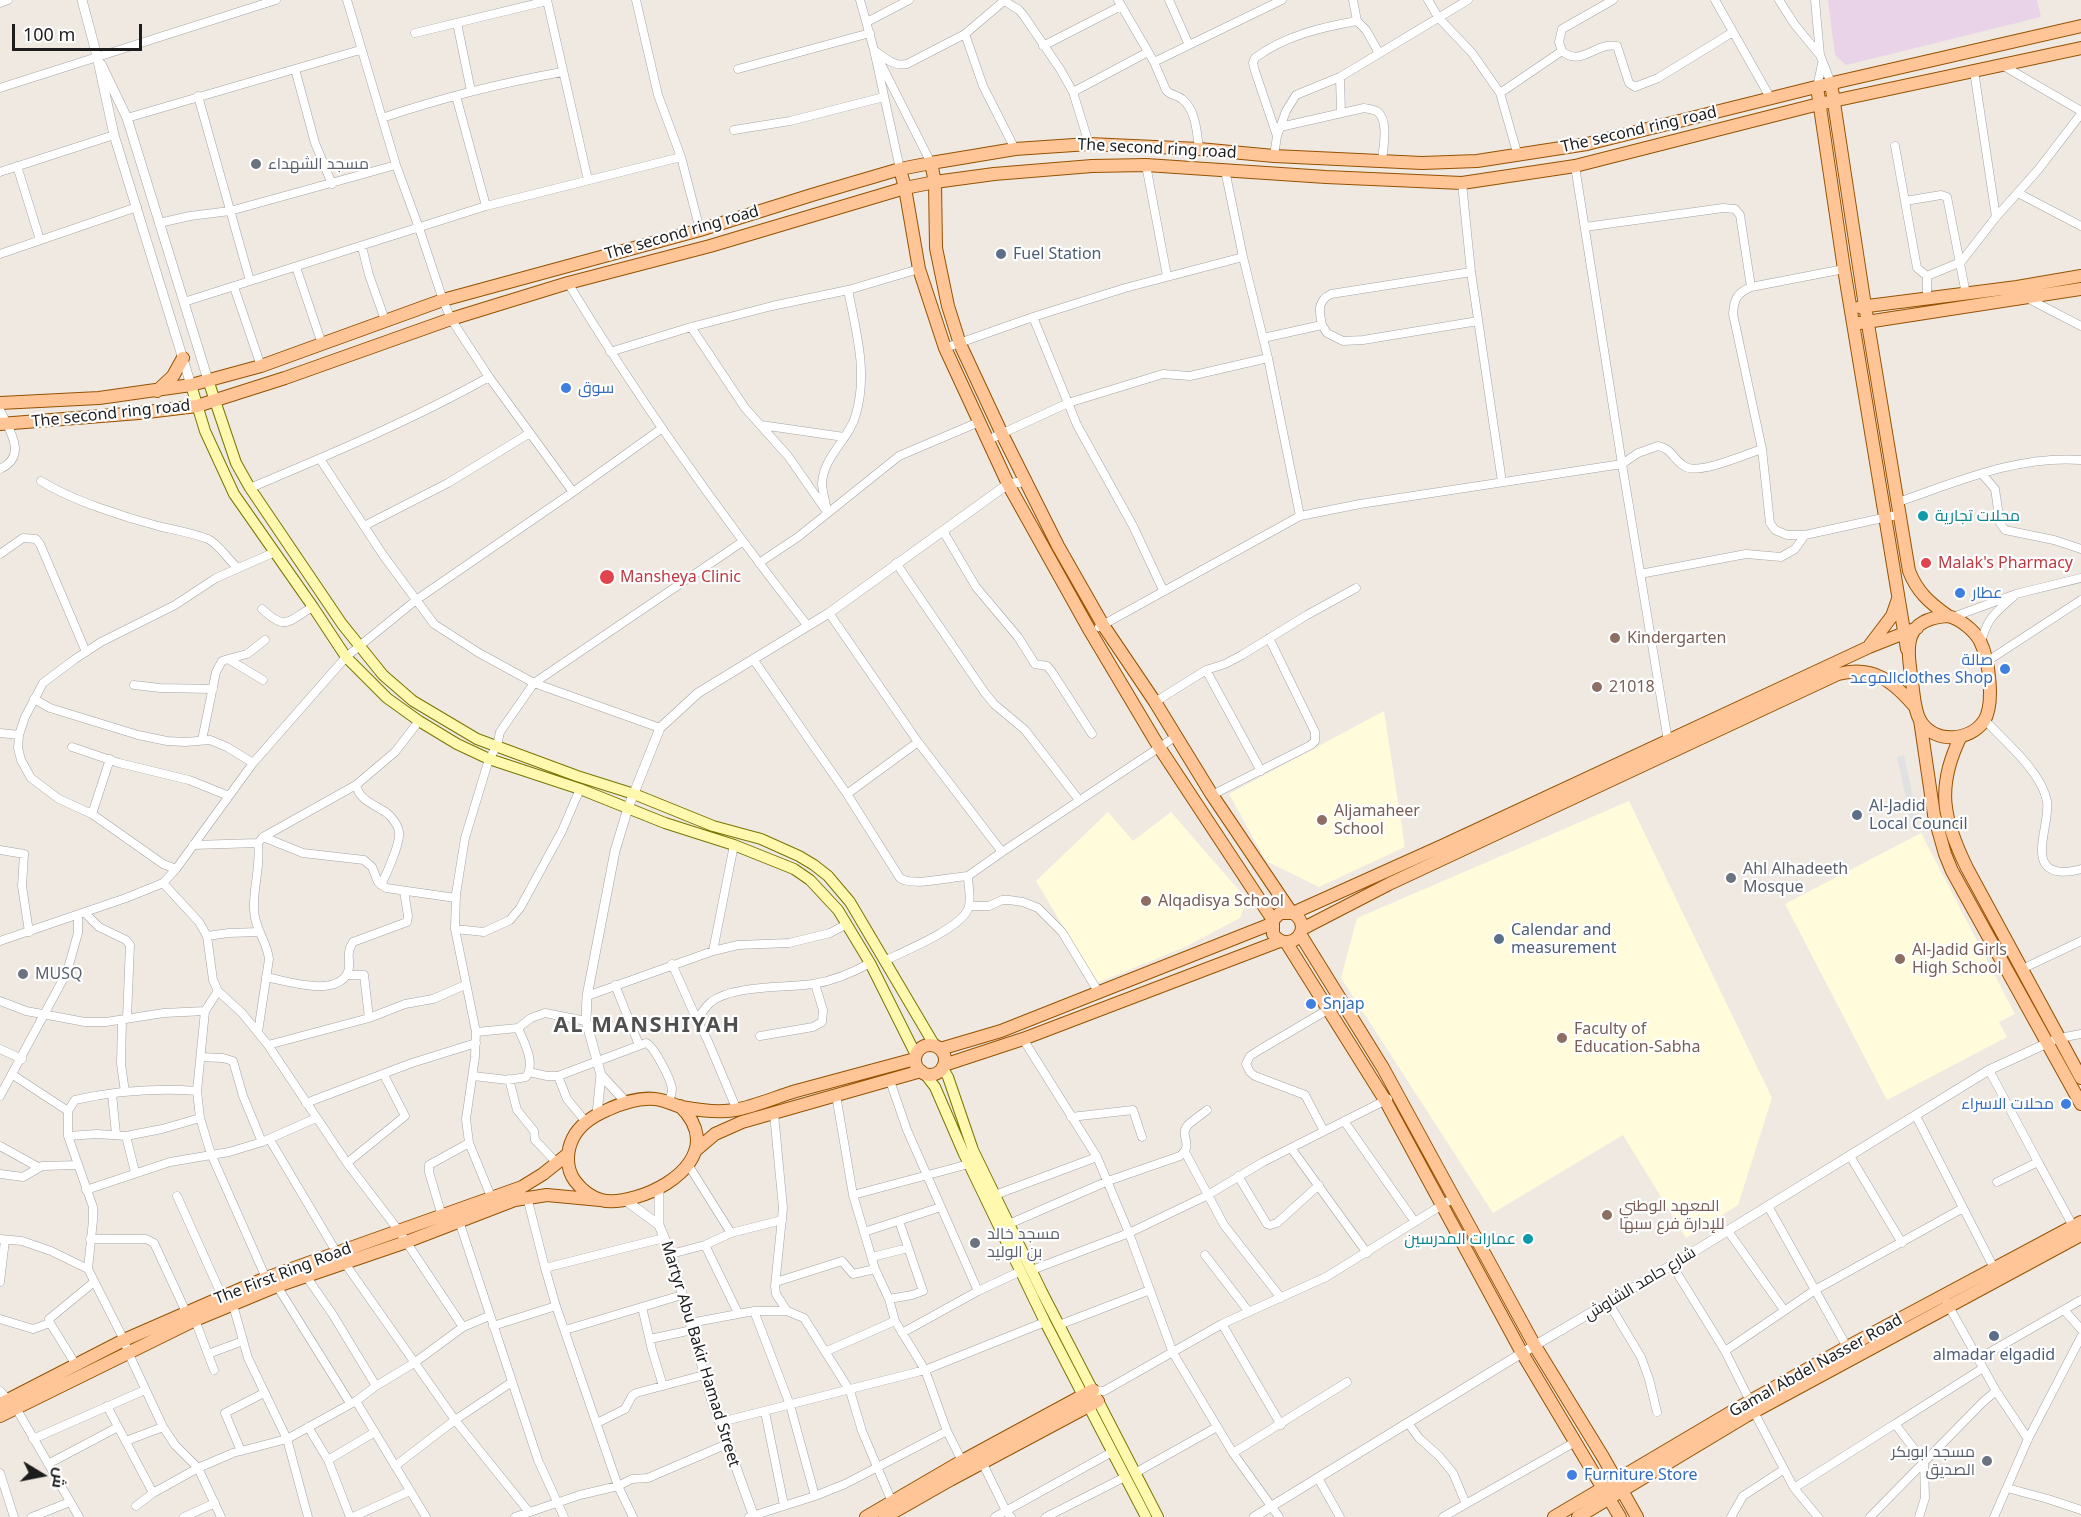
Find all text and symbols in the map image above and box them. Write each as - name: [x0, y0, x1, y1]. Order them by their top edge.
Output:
- scale bar: [15, 12, 146, 50]
- text: 100 m: [23, 22, 75, 46]
- street label: The second ring road: [1559, 103, 1719, 157]
- street label: The second ring road: [1077, 135, 1237, 163]
- place label: مسجد الشهداء: [268, 154, 369, 174]
- marker: مسجد الشهداء: [249, 157, 263, 171]
- street label: The second ring road: [603, 202, 761, 264]
- place label: Fuel Station: [1013, 244, 1102, 264]
- marker: Fuel Station: [994, 247, 1008, 261]
- place label: سوق: [578, 378, 614, 398]
- marker: سوق: [559, 381, 573, 395]
- street label: The second ring road: [31, 396, 191, 432]
- place label: محلات تجارية: [1935, 506, 2020, 526]
- marker: محلات تجارية: [1916, 509, 1930, 523]
- place label: Malak's Pharmacy: [1938, 553, 2073, 573]
- marker: Malak's Pharmacy: [1919, 556, 1933, 570]
- place label: Mansheya Clinic: [620, 567, 741, 587]
- marker: Mansheya Clinic: [598, 568, 616, 586]
- place label: عطار: [1972, 583, 2002, 603]
- marker: عطار: [1953, 586, 1967, 600]
- place label: Kindergarten: [1627, 628, 1726, 648]
- marker: Kindergarten: [1608, 631, 1622, 645]
- place label: صالة الموعدclothes Shop: [1850, 650, 1993, 688]
- marker: صالة الموعدclothes Shop: [1998, 662, 2012, 676]
- place label: 21018: [1609, 677, 1655, 697]
- marker: 21018: [1590, 680, 1604, 694]
- place label: Al-Jadid Local Council: [1869, 796, 1968, 834]
- place label: Aljamaheer School: [1334, 801, 1420, 839]
- marker: Al-Jadid Local Council: [1850, 808, 1864, 822]
- marker: Aljamaheer School: [1315, 813, 1329, 827]
- place label: Ahl Alhadeeth Mosque: [1743, 859, 1848, 897]
- marker: Ahl Alhadeeth Mosque: [1724, 871, 1738, 885]
- place label: Alqadisya School: [1158, 891, 1284, 911]
- marker: Alqadisya School: [1139, 894, 1153, 908]
- place label: Calendar and measurement: [1511, 920, 1616, 958]
- marker: Calendar and measurement: [1492, 932, 1506, 946]
- place label: Al-Jadid Girls High School: [1912, 940, 2007, 978]
- marker: Al-Jadid Girls High School: [1893, 952, 1907, 966]
- place label: MUSQ: [35, 964, 82, 984]
- marker: MUSQ: [16, 967, 30, 981]
- place label: Snjap: [1323, 994, 1365, 1014]
- marker: Snjap: [1304, 997, 1318, 1011]
- district label: AL MANSHIYAH: [553, 1013, 741, 1039]
- place label: Faculty of Education-Sabha: [1574, 1019, 1700, 1057]
- marker: Faculty of Education-Sabha: [1555, 1031, 1569, 1045]
- place label: محلات الاسراء: [1961, 1094, 2054, 1114]
- marker: محلات الاسراء: [2059, 1097, 2073, 1111]
- place label: المعهد الوطني للإدارة فرع سبها: [1619, 1196, 1725, 1234]
- marker: المعهد الوطني للإدارة فرع سبها: [1600, 1208, 1614, 1222]
- place label: مسجد خالد بن الوليد: [987, 1224, 1060, 1262]
- place label: عمارات المدرسين: [1404, 1229, 1516, 1249]
- marker: عمارات المدرسين: [1521, 1232, 1535, 1246]
- marker: مسجد خالد بن الوليد: [968, 1236, 982, 1250]
- street label: The First Ring Road: [212, 1239, 354, 1309]
- street label: Martyr Abu Bakir Hamad Street: [656, 1239, 744, 1469]
- street label: شارع حامد الشاوش: [1581, 1243, 1699, 1325]
- street label: Gamal Abdel Nasser Road: [1726, 1310, 1906, 1422]
- marker: almadar elgadid: [1987, 1329, 2001, 1343]
- place label: almadar elgadid: [1933, 1345, 2055, 1365]
- place label: مسجد ابوبكر الصديق: [1891, 1442, 1975, 1480]
- north arrow: [12, 1445, 72, 1505]
- marker: مسجد ابوبكر الصديق: [1980, 1454, 1994, 1468]
- place label: Furniture Store: [1584, 1465, 1698, 1485]
- text: ش: [47, 1466, 72, 1490]
- marker: Furniture Store: [1565, 1468, 1579, 1482]

